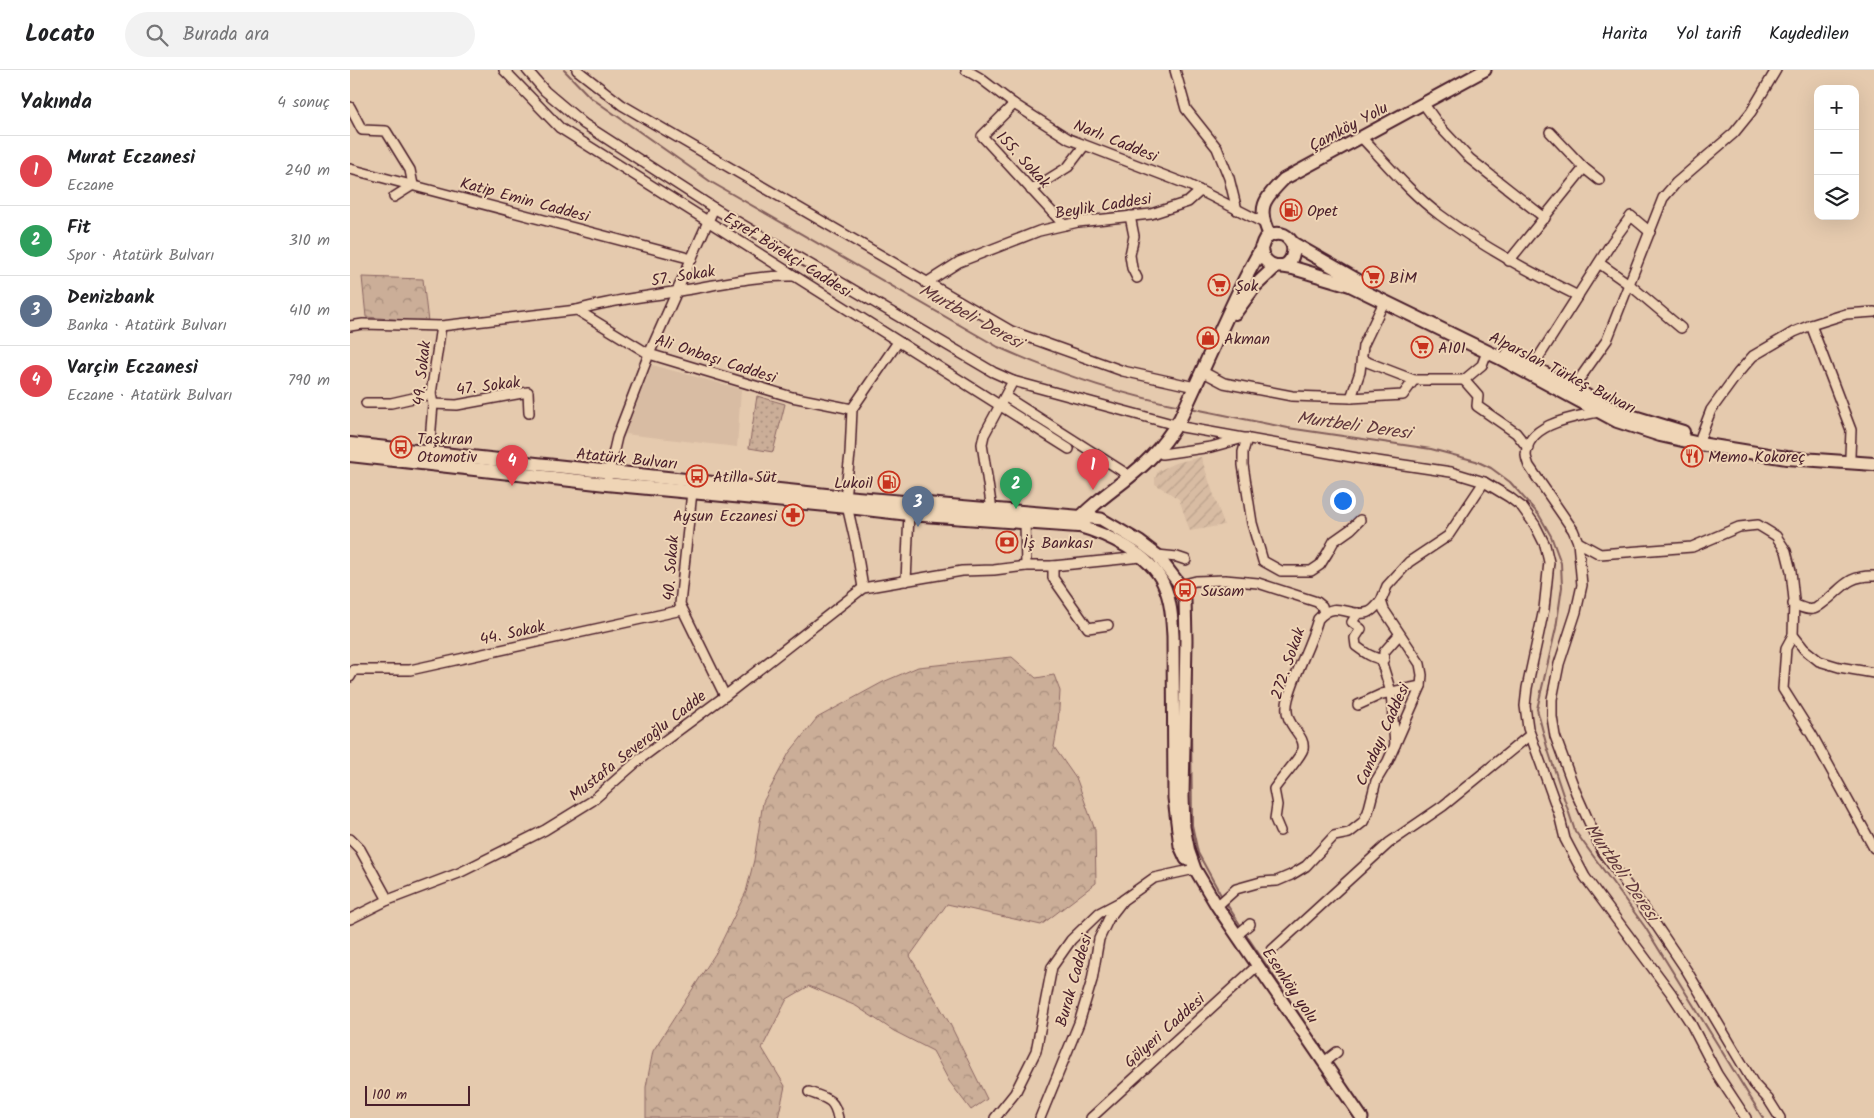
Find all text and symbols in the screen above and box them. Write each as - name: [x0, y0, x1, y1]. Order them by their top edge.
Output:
- search box: [125, 12, 475, 57]
- text: Locato: [25, 15, 95, 54]
- text: Burada ara: [183, 20, 269, 50]
- text: Harita: [1602, 20, 1648, 49]
- text: Yol tarifi: [1676, 20, 1741, 49]
- text: Kaydedilen: [1769, 20, 1849, 49]
- icon: search: [143, 21, 171, 49]
- map controls: [1814, 85, 1859, 220]
- button: +: [1814, 85, 1859, 130]
- text: Yakında: [20, 86, 92, 119]
- text: 4 sonuç: [277, 90, 330, 115]
- street label: Çamköy Yolu: [1305, 96, 1393, 159]
- street label: Narlı Caddesi: [1069, 113, 1162, 170]
- street label: 155. Sokak: [990, 126, 1056, 195]
- button: −: [1814, 130, 1859, 175]
- text: Murat Eczanesi: [67, 143, 195, 173]
- text: 1: [34, 158, 38, 183]
- text: 240 m: [285, 158, 330, 183]
- street label: Katip Emin Caddesi: [457, 171, 593, 230]
- text: Eczane: [67, 173, 114, 198]
- button: layers: [1814, 175, 1859, 220]
- street label: Beylik Caddesi: [1053, 186, 1154, 226]
- fuel station icon: Opet: [1279, 198, 1303, 222]
- place label: Opet: [1307, 199, 1339, 224]
- street label: Eşref Börekçi Caddesi: [718, 206, 857, 305]
- text: Fit: [67, 213, 91, 243]
- text: 2: [31, 228, 41, 253]
- text: 310 m: [289, 228, 330, 253]
- text: Spor · Atatürk Bulvarı: [67, 243, 214, 268]
- street label: 57. Sokak: [649, 259, 717, 294]
- supermarket icon: BİM: [1361, 265, 1385, 289]
- place label: BİM: [1389, 266, 1417, 291]
- supermarket icon: Şok: [1207, 273, 1231, 297]
- place label: Şok: [1235, 274, 1259, 299]
- water label: Murtbeli Deresi: [913, 277, 1031, 360]
- text: Denizbank: [67, 283, 154, 313]
- text: 3: [32, 298, 40, 323]
- text: 410 m: [289, 298, 330, 323]
- text: Banka · Atatürk Bulvarı: [67, 313, 227, 338]
- street label: Alparslan Türkeş Bulvarı: [1484, 325, 1640, 421]
- shop icon: Akman: [1196, 326, 1220, 350]
- place label: Akman: [1224, 327, 1270, 352]
- street label: Ali Onbaşı Caddesi: [652, 328, 781, 391]
- supermarket icon: A101: [1410, 335, 1434, 359]
- place label: A101: [1438, 336, 1466, 361]
- street label: 49. Sokak: [407, 339, 438, 407]
- text: Varçin Eczanesi: [67, 353, 198, 383]
- text: 4: [32, 368, 40, 393]
- text: 790 m: [288, 368, 330, 393]
- street label: 47. Sokak: [455, 370, 522, 403]
- text: Eczane · Atatürk Bulvarı: [67, 383, 232, 408]
- water label: Murtbeli Deresi: [1295, 404, 1416, 449]
- place label: Taşkıran Otomotiv: [417, 427, 477, 470]
- bus stop icon: Taşkıran Otomotiv: [389, 435, 413, 459]
- street label: Atatürk Bulvarı: [575, 442, 679, 477]
- restaurant icon: Memo Kokoreç: [1680, 444, 1704, 468]
- pin: 4: [496, 445, 528, 486]
- place label: Memo Kokoreç: [1708, 445, 1805, 470]
- pin: 1: [1077, 449, 1109, 490]
- bus stop icon: Atilla Süt: [685, 464, 709, 488]
- place label: Atilla Süt: [713, 465, 778, 490]
- pin: 2: [1000, 468, 1032, 509]
- fuel station icon: Lukoil: [877, 470, 901, 494]
- place label: Lukoil: [834, 471, 873, 496]
- pin: 3: [902, 486, 934, 527]
- your location: [1330, 488, 1356, 514]
- pharmacy icon: Aysun Eczanesi: [781, 503, 805, 527]
- place label: Aysun Eczanesi: [673, 504, 778, 529]
- bank icon: İş Bankası: [995, 530, 1019, 554]
- place label: İş Bankası: [1023, 531, 1093, 556]
- street label: 40. Sokak: [657, 534, 686, 602]
- bus stop icon: Susam: [1173, 578, 1197, 602]
- place label: Susam: [1201, 579, 1245, 604]
- street label: 44. Sokak: [477, 614, 548, 653]
- street label: 272. Sokak: [1264, 624, 1313, 703]
- street label: Candayı Caddesi: [1350, 678, 1418, 790]
- street label: Mustafa Severoğlu Cadde: [564, 684, 712, 808]
- water label: Murtbeli Deresi: [1576, 817, 1668, 931]
- street label: Burak Caddesi: [1049, 930, 1100, 1030]
- street label: Esenköy yolu: [1255, 943, 1325, 1029]
- street label: Gölyeri Caddesi: [1119, 987, 1212, 1075]
- scale bar: [365, 1083, 470, 1106]
- text: 100 m: [372, 1084, 407, 1106]

